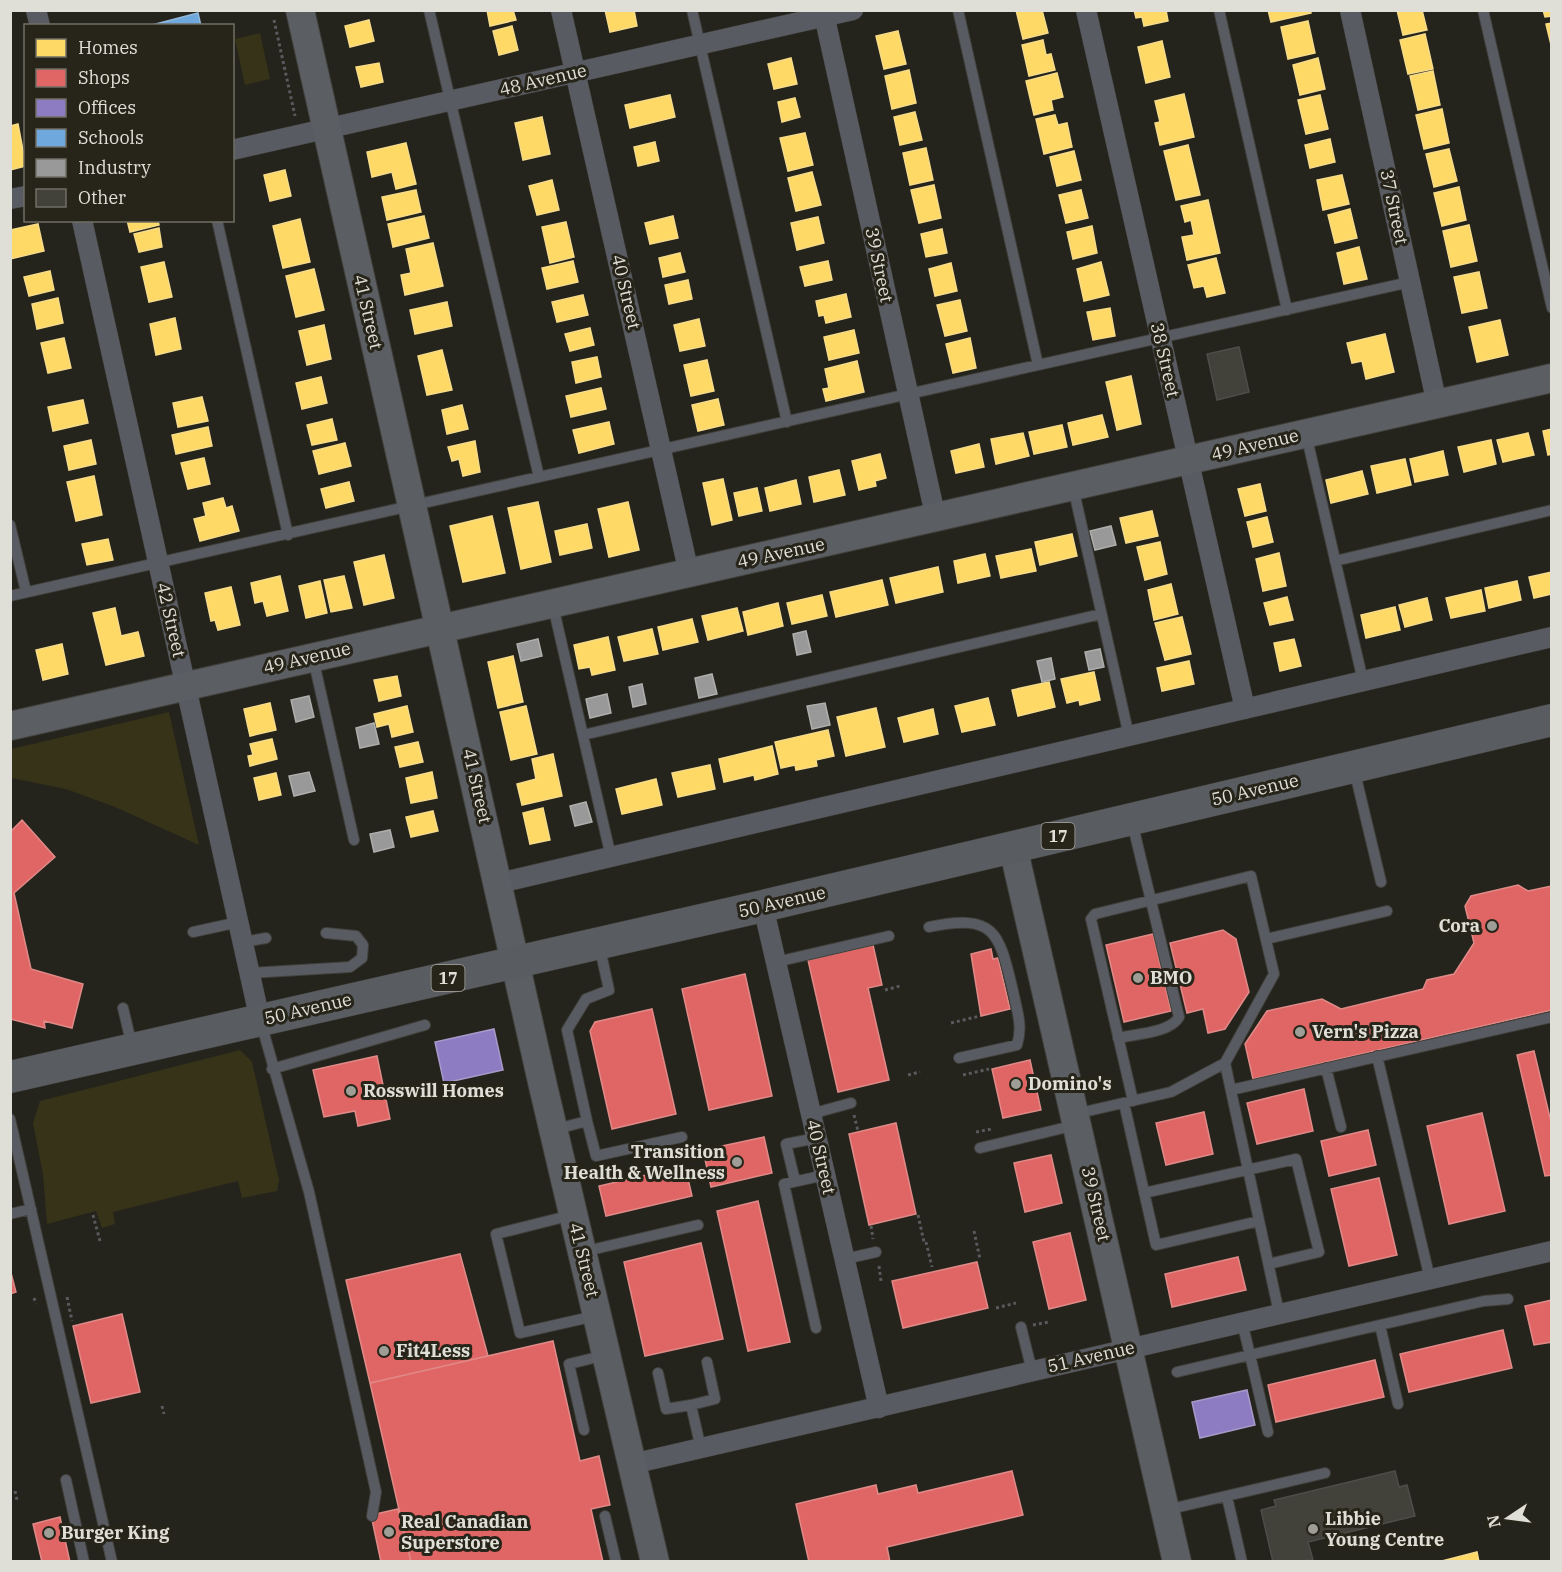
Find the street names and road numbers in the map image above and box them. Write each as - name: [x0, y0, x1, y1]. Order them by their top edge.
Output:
- street label: 48 Avenue: [497, 58, 589, 101]
- street label: 37 Street: [1375, 167, 1414, 247]
- street label: 39 Street: [860, 225, 899, 305]
- street label: 40 Street: [607, 252, 646, 332]
- street label: 41 Street: [349, 272, 388, 352]
- street label: 38 Street: [1146, 320, 1185, 400]
- street label: 49 Avenue: [1209, 423, 1301, 466]
- street label: 49 Avenue: [735, 532, 827, 573]
- street label: 42 Street: [152, 580, 191, 660]
- street label: 49 Avenue: [261, 636, 353, 679]
- street label: 41 Street: [458, 746, 497, 826]
- street label: 50 Avenue: [1209, 768, 1301, 811]
- road number: 17: [1042, 823, 1074, 849]
- street label: 50 Avenue: [736, 880, 828, 923]
- road number: 17: [432, 965, 464, 991]
- street label: 50 Avenue: [262, 987, 354, 1030]
- street label: 40 Street: [802, 1117, 841, 1197]
- street label: 39 Street: [1077, 1164, 1116, 1244]
- street label: 41 Street: [564, 1220, 605, 1300]
- street label: 51 Avenue: [1045, 1335, 1137, 1378]

